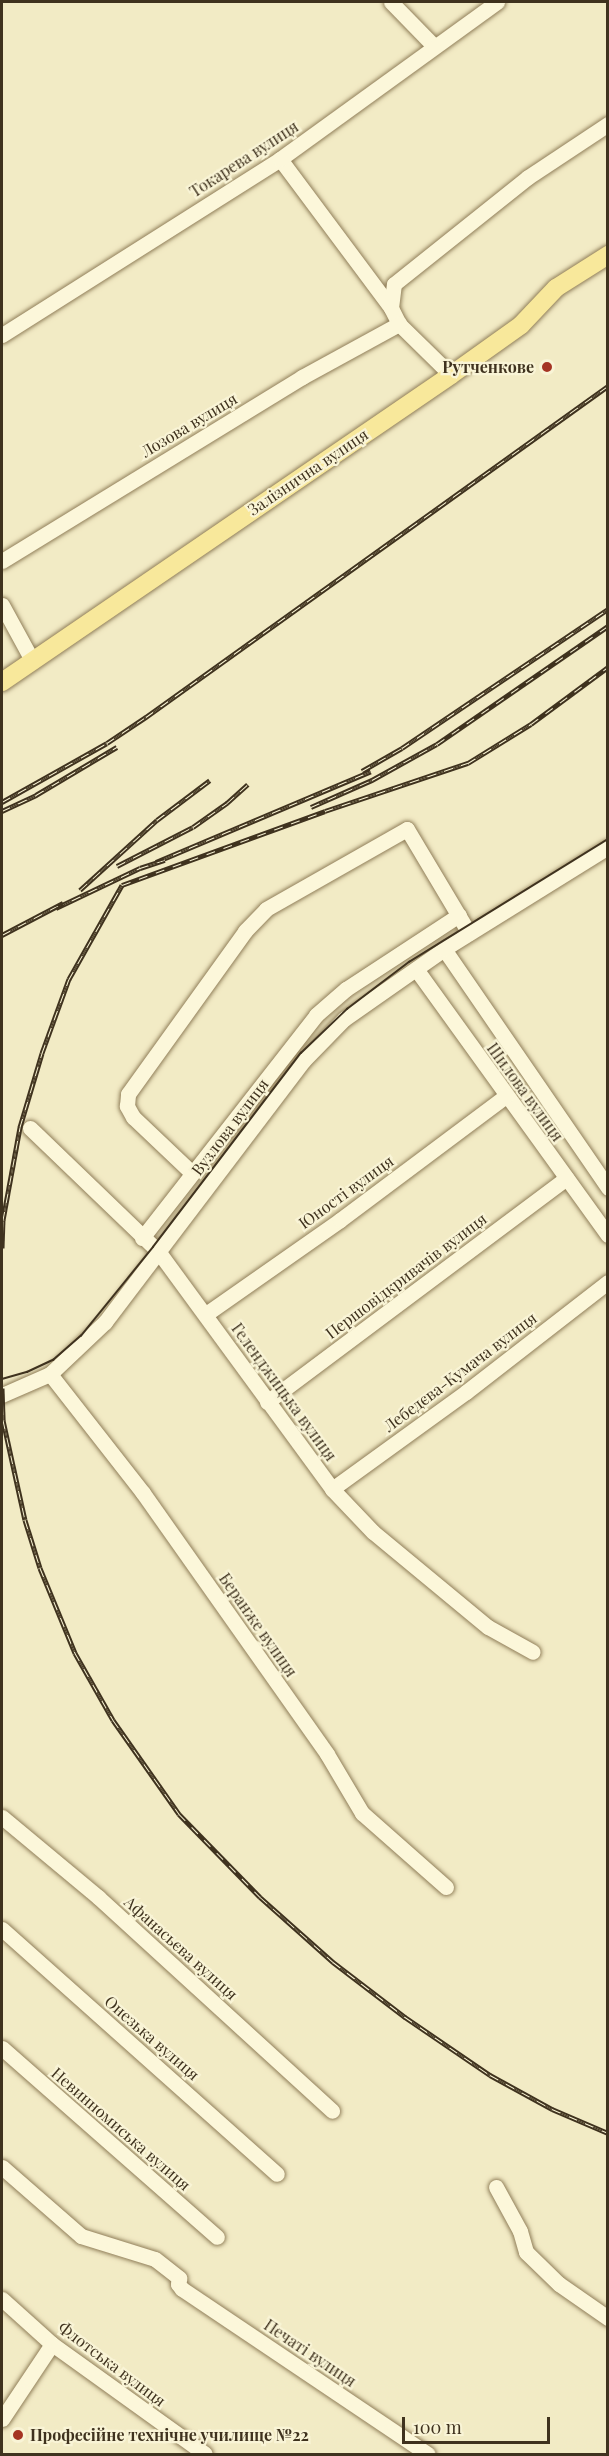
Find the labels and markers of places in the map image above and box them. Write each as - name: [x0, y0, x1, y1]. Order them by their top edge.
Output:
- place label: Рутченкове: [442, 357, 534, 377]
- marker: Рутченкове: [538, 358, 556, 376]
- place label: Професійне технічне училище №22: [30, 2425, 309, 2445]
- marker: Професійне технічне училище №22: [11, 2428, 25, 2442]

